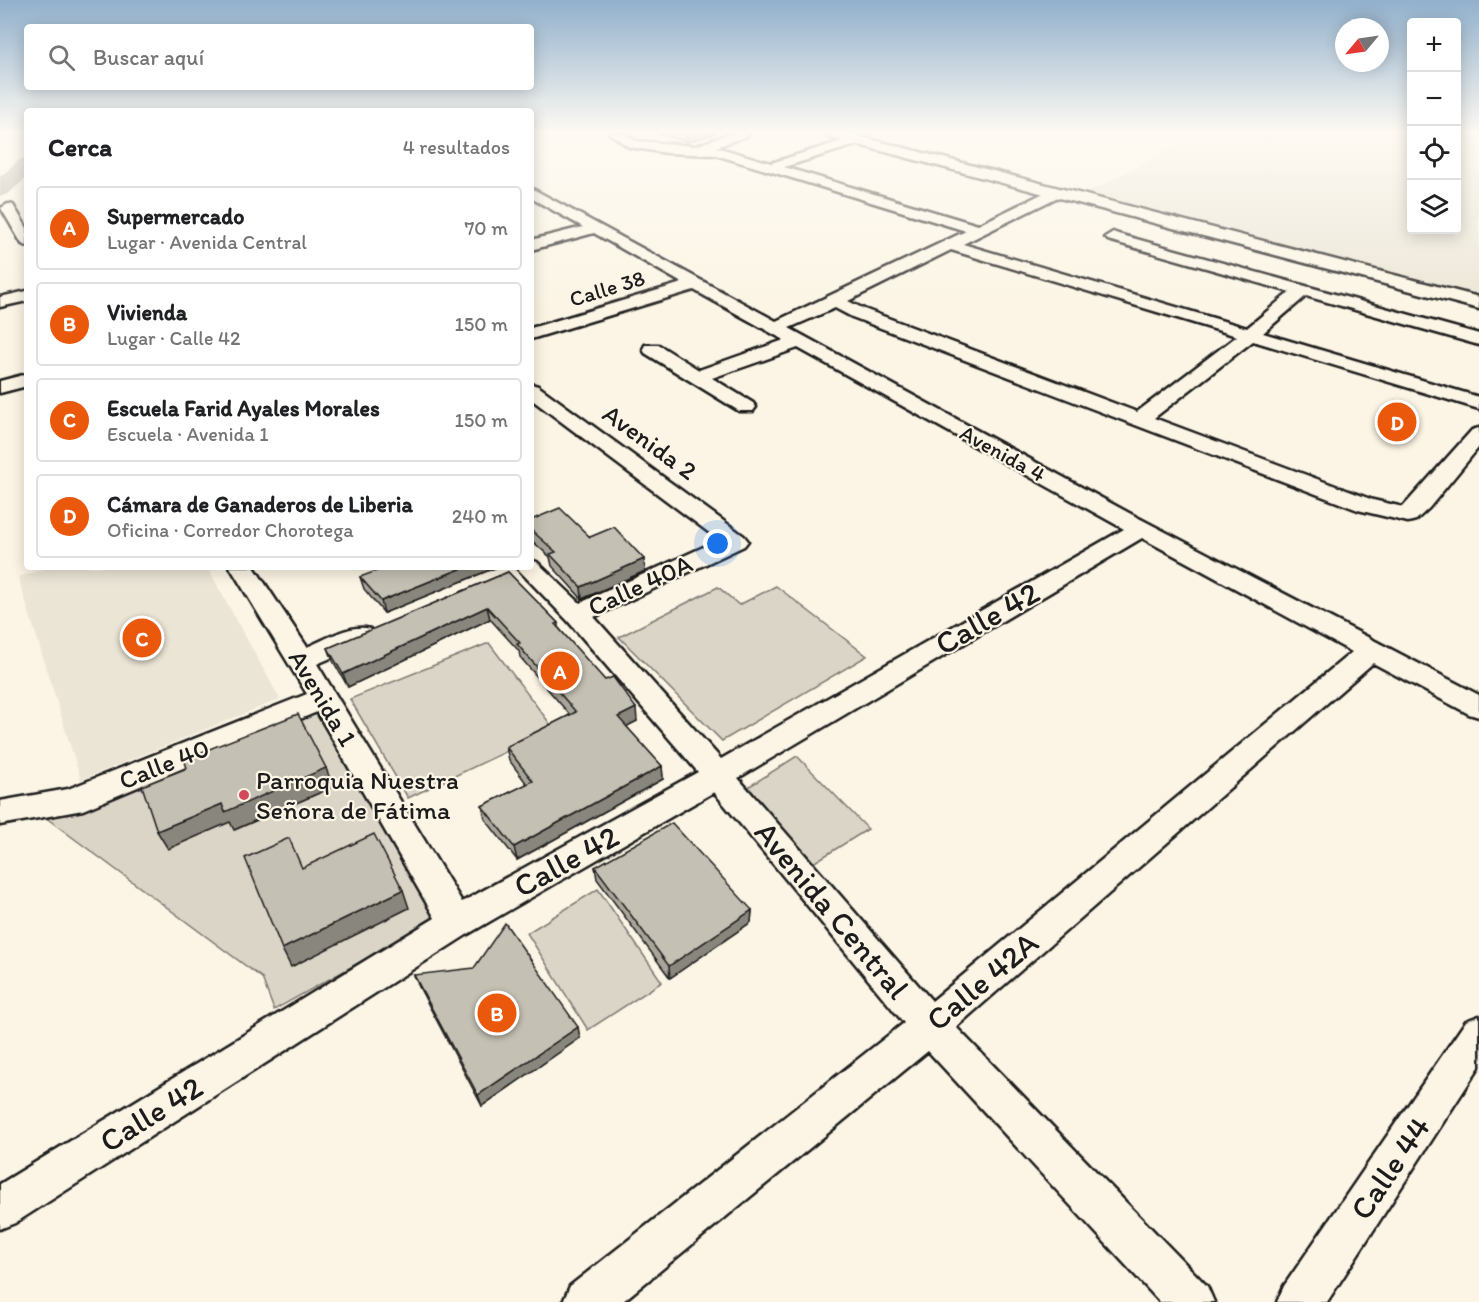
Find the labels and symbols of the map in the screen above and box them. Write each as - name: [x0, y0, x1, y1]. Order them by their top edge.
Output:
- north arrow: [1335, 18, 1389, 72]
- street label: Calle 38: [566, 264, 648, 313]
- street label: Avenida 2: [597, 397, 704, 487]
- pin: D: [1378, 400, 1416, 444]
- street label: Avenida 4: [955, 419, 1050, 488]
- your location: [703, 529, 732, 558]
- street label: Calle 40A: [583, 547, 698, 623]
- street label: Calle 42: [928, 573, 1046, 663]
- pin: C: [122, 616, 162, 660]
- street label: Avenida 1: [282, 644, 364, 752]
- pin: A: [540, 648, 580, 694]
- street label: Calle 40: [114, 731, 214, 797]
- place label: Parroquia Nuestra Señora de Fátima: [256, 764, 459, 826]
- marker: Parroquia Nuestra Señora de Fátima: [237, 788, 251, 802]
- street label: Avenida Central: [747, 814, 917, 1006]
- street label: Calle 42: [507, 817, 625, 905]
- street label: Calle 42A: [918, 923, 1046, 1039]
- pin: B: [478, 990, 516, 1036]
- street label: Calle 42: [93, 1068, 209, 1160]
- street label: Calle 44: [1342, 1109, 1438, 1227]

